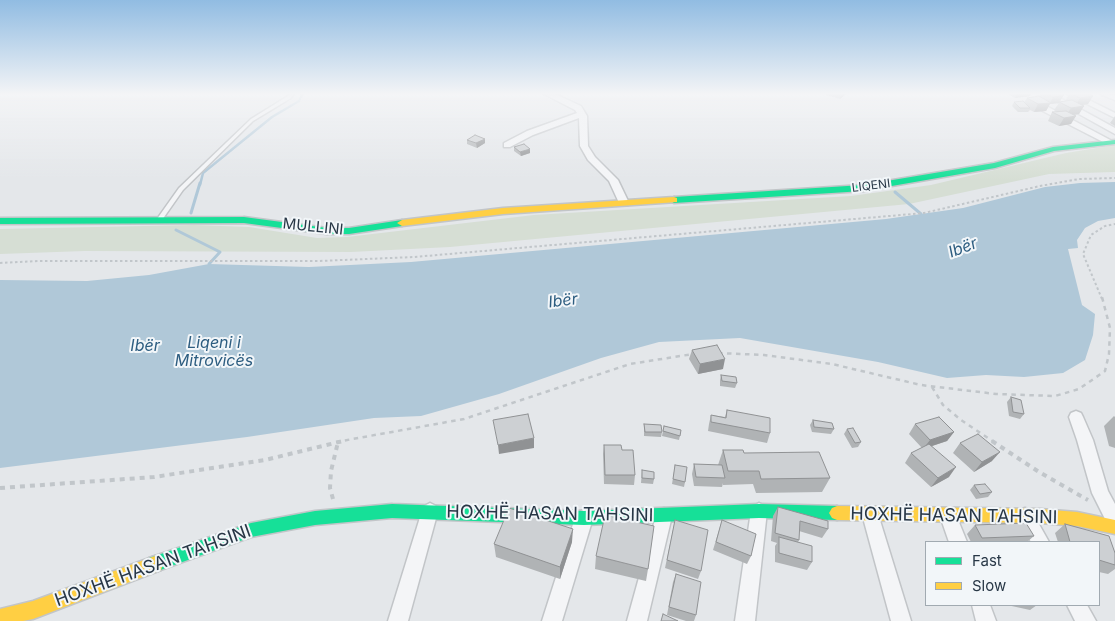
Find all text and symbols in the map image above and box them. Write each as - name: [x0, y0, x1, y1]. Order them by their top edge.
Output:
- street label: LIQENI: [851, 176, 891, 196]
- street label: MULLINI: [282, 215, 344, 239]
- water label: Ibër: [946, 234, 980, 262]
- water label: Ibër: [547, 290, 579, 312]
- water label: Liqeni i Mitrovicës: [175, 333, 253, 371]
- water label: Ibër: [130, 336, 160, 356]
- street label: HOXHË HASAN TAHSINI: [446, 501, 654, 527]
- street label: HOXHË HASAN TAHSINI: [850, 503, 1058, 529]
- street label: HOXHË HASAN TAHSINI: [52, 520, 254, 612]
- legend: [925, 541, 1100, 606]
- text: Fast: [972, 551, 1002, 570]
- text: Slow: [972, 576, 1006, 595]

